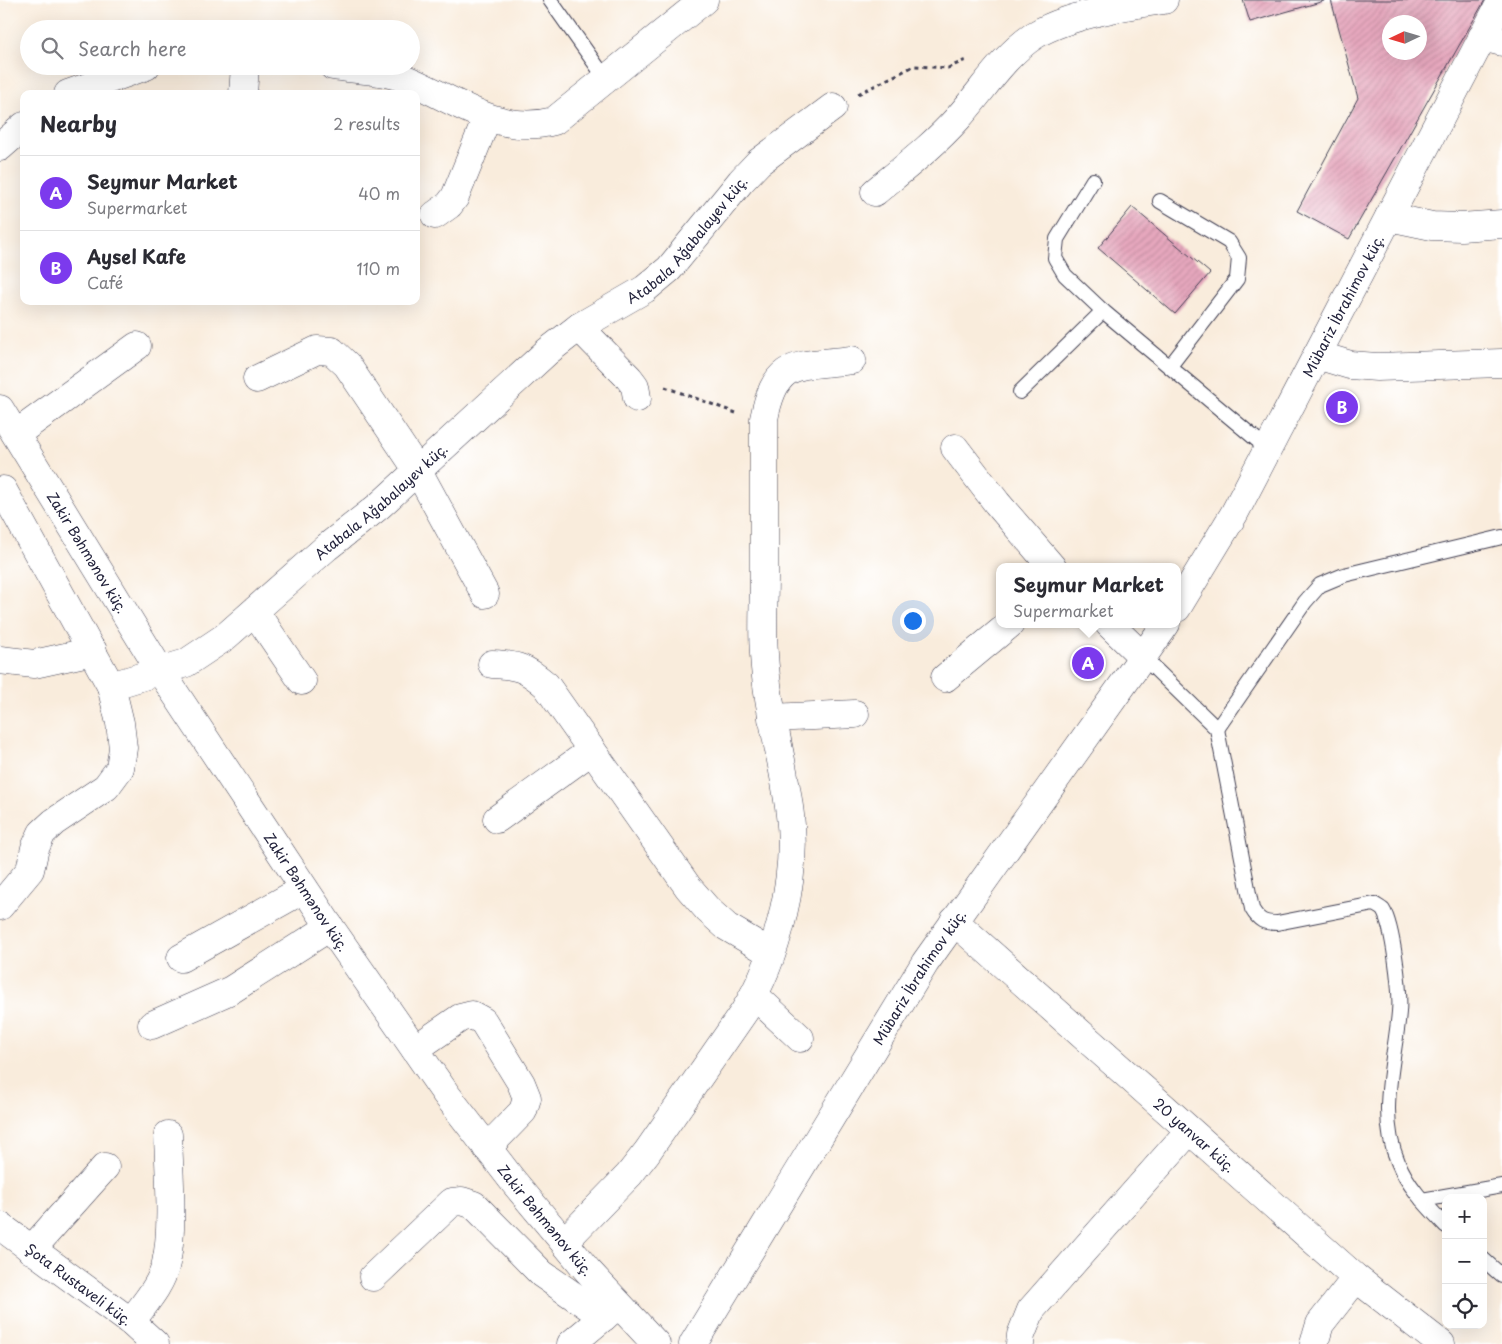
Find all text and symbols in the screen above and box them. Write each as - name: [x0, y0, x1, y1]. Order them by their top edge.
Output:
- north arrow: [1382, 15, 1427, 60]
- search box: [20, 20, 420, 75]
- icon: search: [38, 34, 66, 62]
- text: Search here: [78, 34, 187, 62]
- text: Nearby: [40, 107, 117, 139]
- text: 2 results: [333, 111, 400, 135]
- text: Seymur Market: [87, 167, 238, 195]
- street label: Atabala Ağabalayev küç.: [622, 170, 752, 308]
- text: A: [50, 181, 62, 205]
- text: 40 m: [358, 181, 400, 205]
- text: Supermarket: [87, 195, 187, 219]
- street label: Mübariz İbrahimov küç.: [1297, 231, 1389, 380]
- text: Aysel Kafe: [87, 242, 186, 270]
- text: B: [51, 256, 61, 280]
- text: 110 m: [357, 256, 400, 280]
- text: Café: [87, 270, 123, 294]
- pin: B: [1326, 388, 1358, 426]
- street label: Atabala Ağabalayev küç.: [309, 438, 452, 564]
- street label: Zakir Bəhmənov küç.: [42, 487, 133, 617]
- popup: [996, 563, 1181, 628]
- text: Seymur Market: [1013, 570, 1164, 598]
- text: Supermarket: [1013, 598, 1114, 622]
- your location: [900, 608, 926, 634]
- pin: A: [1072, 644, 1104, 682]
- street label: Zakir Bəhmənov küç.: [259, 828, 354, 955]
- street label: Mübariz İbrahimov küç.: [867, 905, 971, 1049]
- street label: 20 yanvar küç.: [1149, 1093, 1240, 1177]
- street label: Zakir Bəhmənov küç.: [493, 1160, 598, 1280]
- map controls: [1442, 1194, 1487, 1329]
- button: +: [1442, 1194, 1487, 1239]
- street label: Şota Rustaveli küç.: [21, 1238, 137, 1330]
- button: −: [1442, 1239, 1487, 1284]
- button: locate: [1442, 1284, 1487, 1329]

